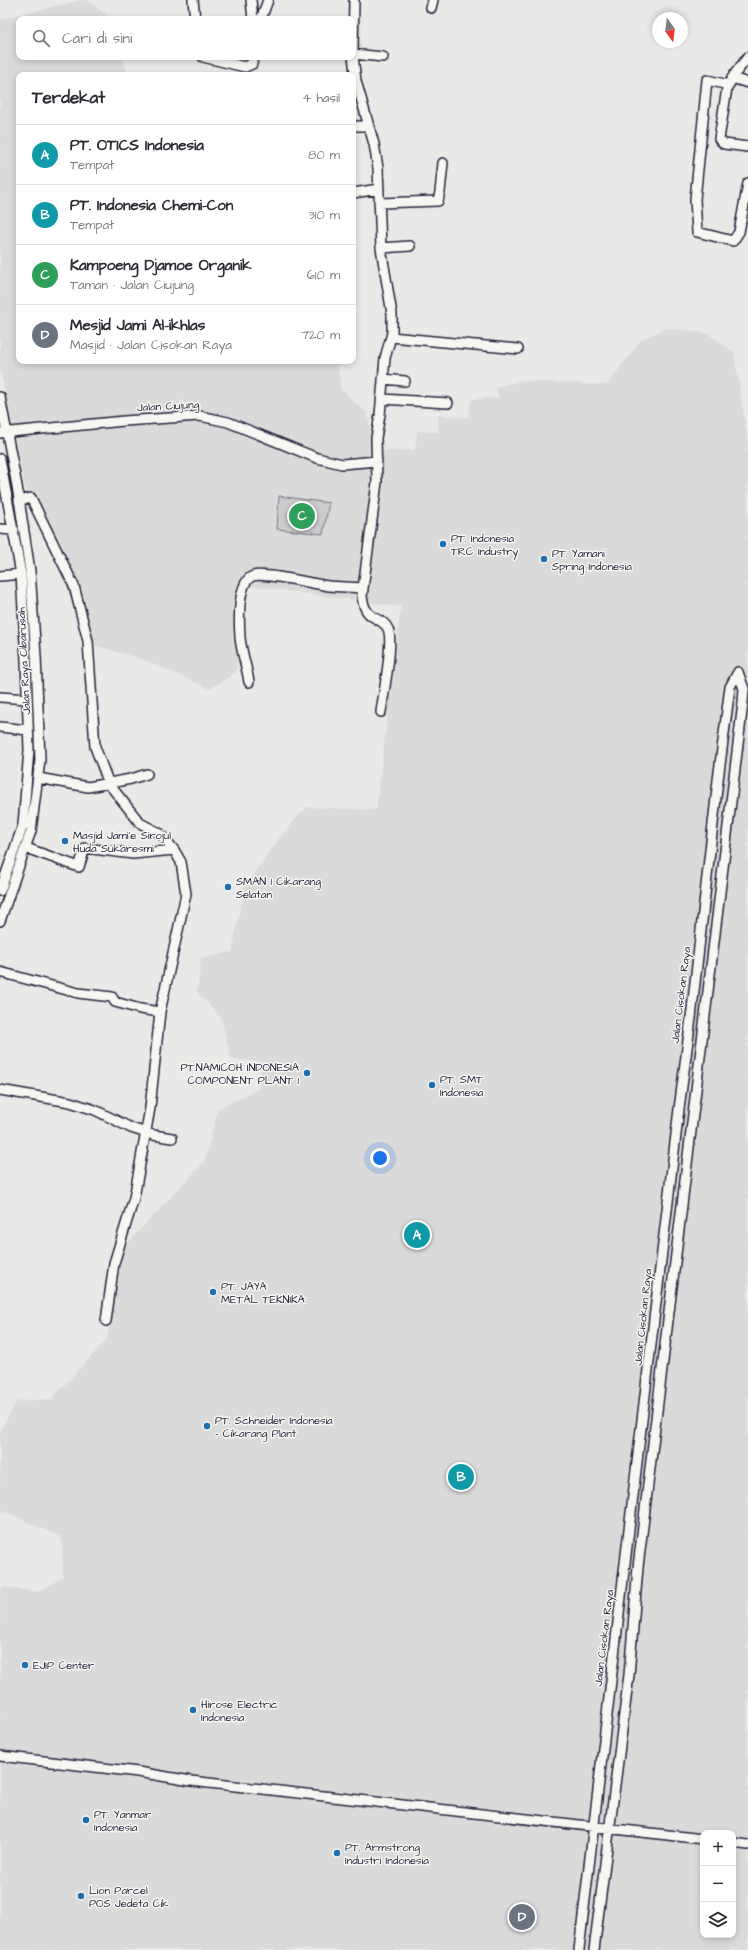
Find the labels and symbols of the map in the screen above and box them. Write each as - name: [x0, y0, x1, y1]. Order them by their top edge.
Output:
- north arrow: [652, 12, 688, 48]
- street label: Jalan Ciujung: [136, 397, 200, 416]
- pin: C: [289, 501, 315, 531]
- place label: PT. Indonesia TRC Industry: [451, 531, 518, 560]
- marker: PT. Indonesia TRC Industry: [438, 539, 448, 549]
- place label: PT. Yamani Spring Indonesia: [552, 546, 632, 575]
- marker: PT. Yamani Spring Indonesia: [539, 554, 549, 564]
- street label: Jalan Raya Cibarusah: [14, 606, 35, 715]
- place label: Masjid Jami'e Sirojul Huda Sukaresmi: [73, 828, 171, 856]
- marker: Masjid Jami'e Sirojul Huda Sukaresmi: [60, 836, 70, 846]
- place label: SMAN 1 Cikarang Selatan: [236, 874, 321, 902]
- marker: SMAN 1 Cikarang Selatan: [223, 882, 233, 892]
- street label: Jalan Cisokan Raya: [668, 945, 695, 1044]
- place label: PT.NAMICOH INDONESIA COMPONENT PLANT 1: [180, 1060, 300, 1088]
- marker: PT.NAMICOH INDONESIA COMPONENT PLANT 1: [302, 1068, 312, 1078]
- place label: PT. SMT Indonesia: [440, 1072, 484, 1100]
- marker: PT. SMT Indonesia: [427, 1080, 437, 1090]
- your location: [370, 1148, 390, 1168]
- pin: A: [404, 1220, 430, 1250]
- street label: Jalan Cisokan Raya: [630, 1268, 657, 1366]
- place label: PT. JAYA METAL TEKNIKA: [221, 1279, 305, 1307]
- marker: PT. JAYA METAL TEKNIKA: [208, 1287, 218, 1297]
- place label: PT. Schneider Indonesia - Cikarang Plant: [215, 1413, 333, 1442]
- marker: PT. Schneider Indonesia - Cikarang Plant: [202, 1421, 212, 1431]
- pin: B: [448, 1462, 474, 1492]
- street label: Jalan Cisokan Raya: [591, 1588, 618, 1687]
- place label: EJIP Center: [33, 1658, 94, 1673]
- marker: EJIP Center: [20, 1660, 30, 1670]
- place label: Hirose Electric Indonesia: [201, 1697, 278, 1725]
- marker: Hirose Electric Indonesia: [188, 1705, 198, 1715]
- place label: PT. Yanmar Indonesia: [94, 1807, 151, 1835]
- marker: PT. Yanmar Indonesia: [81, 1815, 91, 1825]
- place label: PT. Armstrong Industri Indonesia: [345, 1840, 429, 1868]
- marker: PT. Armstrong Industri Indonesia: [332, 1848, 342, 1858]
- place label: Lion Parcel POS Jedeta Cik: [89, 1883, 169, 1911]
- marker: Lion Parcel POS Jedeta Cik: [76, 1891, 86, 1901]
- pin: D: [509, 1902, 535, 1932]

